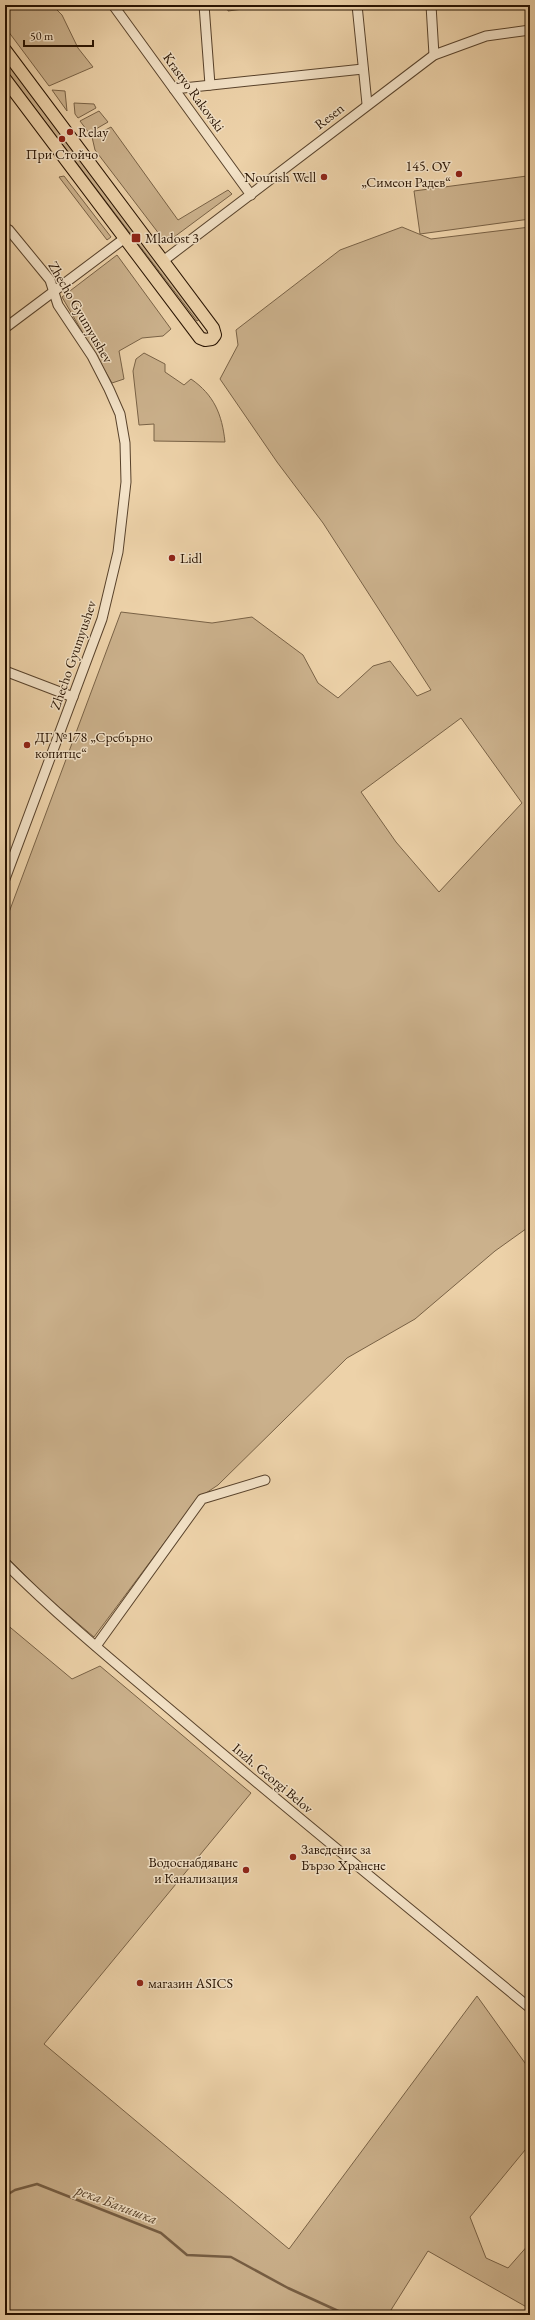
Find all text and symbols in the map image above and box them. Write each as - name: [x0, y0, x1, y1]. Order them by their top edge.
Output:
- scale bar: [24, 22, 93, 48]
- text: 50 m: [30, 28, 54, 44]
- street label: Krastyo Rakovski: [159, 49, 229, 136]
- street label: Resen: [311, 98, 348, 133]
- place label: Relay: [78, 123, 109, 141]
- marker: Relay: [65, 127, 75, 137]
- marker: При Стойчо: [57, 134, 67, 144]
- place label: При Стойчо: [26, 145, 98, 163]
- place label: 145. ОУ „Симеон Радев“: [361, 157, 451, 191]
- place label: Nourish Well: [244, 168, 317, 186]
- marker: 145. ОУ „Симеон Радев“: [454, 169, 464, 179]
- marker: Nourish Well: [319, 172, 329, 182]
- place label: Mladost 3: [145, 229, 199, 247]
- marker: Mladost 3: [130, 232, 142, 244]
- street label: Zhecho Gyumyushev: [45, 258, 118, 367]
- place label: Lidl: [180, 549, 203, 567]
- marker: Lidl: [167, 553, 177, 563]
- street label: Zhecho Gyumyushev: [46, 597, 100, 712]
- place label: ДГ №178 „Сребърно копитце“: [35, 728, 153, 762]
- marker: ДГ №178 „Сребърно копитце“: [22, 740, 32, 750]
- street label: Inzh. Georgi Belov: [229, 1739, 318, 1818]
- place label: Заведение за Бързо Хранене: [301, 1840, 386, 1874]
- marker: Заведение за Бързо Хранене: [288, 1852, 298, 1862]
- place label: Водоснабдяване и Канализация: [149, 1853, 239, 1887]
- marker: Водоснабдяване и Канализация: [241, 1865, 251, 1875]
- place label: магазин ASICS: [148, 1974, 233, 1992]
- marker: магазин ASICS: [135, 1978, 145, 1988]
- water label: река Банишка: [72, 2179, 160, 2228]

